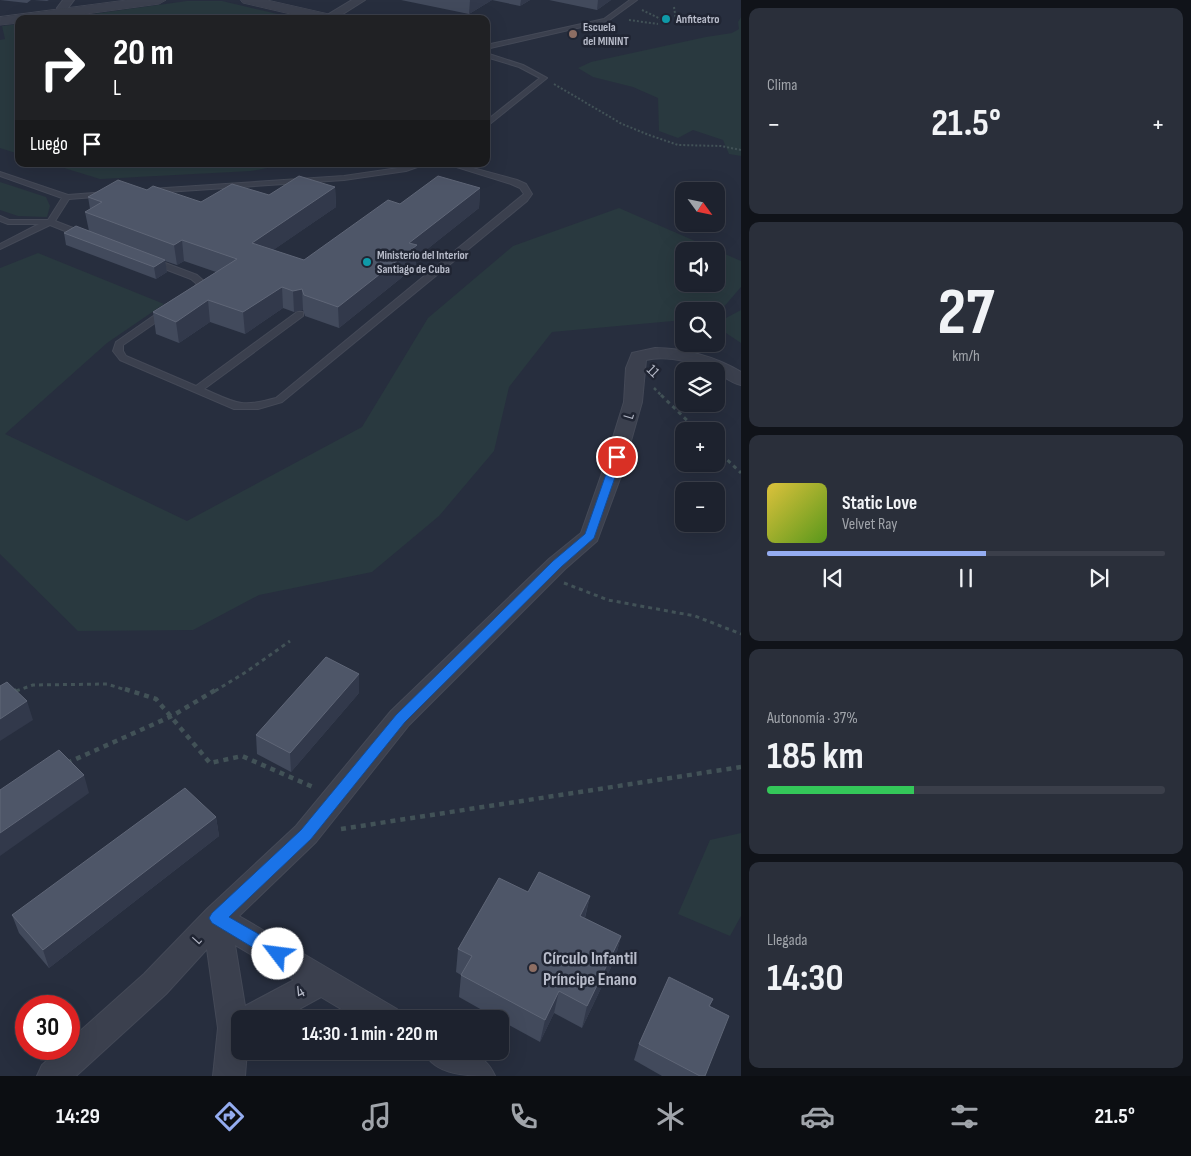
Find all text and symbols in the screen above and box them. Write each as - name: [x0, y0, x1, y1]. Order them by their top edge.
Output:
- place label: Anfiteatro: [675, 12, 720, 27]
- marker: Anfiteatro: [660, 13, 672, 25]
- place label: Escuela del MININT: [583, 20, 629, 49]
- marker: Escuela del MININT: [567, 28, 579, 40]
- text: 20 m: [113, 32, 174, 75]
- icon: right: [30, 35, 95, 100]
- text: L: [113, 75, 121, 102]
- text: Clima: [767, 76, 797, 95]
- text: 21.5°: [931, 101, 1001, 146]
- text: −: [767, 108, 781, 141]
- text: +: [1151, 108, 1165, 141]
- icon: arrive: [78, 130, 106, 158]
- text: Luego: [30, 133, 68, 156]
- north arrow: [675, 182, 725, 232]
- map controls: [675, 182, 725, 532]
- button: sound: [675, 242, 725, 292]
- place label: Ministerio del Interior Santiago de Cuba: [377, 248, 469, 277]
- marker: Ministerio del Interior Santiago de Cuba: [361, 256, 373, 268]
- text: 27: [938, 275, 994, 353]
- button: search: [675, 302, 725, 352]
- text: km/h: [952, 347, 980, 366]
- street label: 11: [643, 361, 664, 382]
- button: layers: [675, 362, 725, 412]
- street label: L: [619, 410, 639, 421]
- button: +: [675, 422, 725, 472]
- pin: [596, 436, 638, 478]
- icon: arrive: [603, 443, 631, 471]
- button: −: [675, 482, 725, 532]
- text: Static Love: [842, 492, 917, 515]
- text: Velvet Ray: [842, 515, 897, 534]
- icon: previous: [819, 564, 847, 592]
- icon: pause: [952, 564, 980, 592]
- icon: next: [1085, 564, 1113, 592]
- text: Autonomía · 37%: [767, 709, 858, 728]
- text: 185 km: [767, 734, 864, 779]
- position arrow: [251, 927, 303, 979]
- street label: L: [188, 931, 206, 949]
- text: Llegada: [767, 931, 808, 950]
- place label: Círculo Infantil Príncipe Enano: [543, 948, 637, 990]
- text: 14:30: [767, 956, 843, 1001]
- marker: Círculo Infantil Príncipe Enano: [527, 962, 539, 974]
- street label: 4: [292, 981, 309, 1003]
- speed limit sign: 30: [15, 995, 80, 1060]
- text: 14:30 · 1 min · 220 m: [302, 1023, 438, 1046]
- icon: directions: [212, 1099, 247, 1134]
- icon: music: [359, 1099, 394, 1134]
- icon: phone: [506, 1099, 541, 1134]
- icon: climate: [653, 1099, 688, 1134]
- icon: car: [800, 1099, 835, 1134]
- icon: filters: [947, 1099, 982, 1134]
- text: 14:29: [56, 1103, 100, 1130]
- text: 21.5°: [1094, 1103, 1135, 1130]

